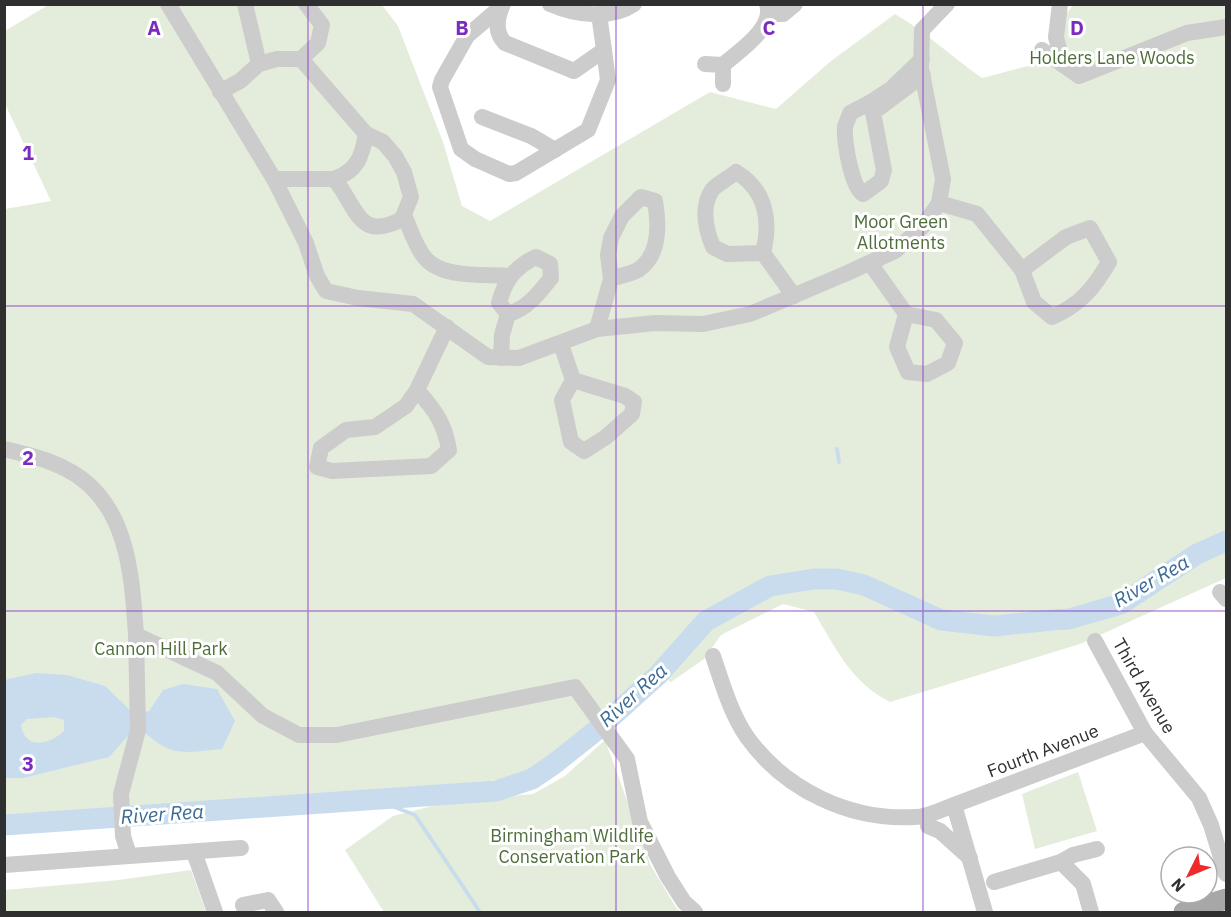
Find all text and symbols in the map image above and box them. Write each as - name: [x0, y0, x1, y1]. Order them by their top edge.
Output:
- text: A: [147, 14, 161, 41]
- text: B: [455, 14, 469, 41]
- text: C: [762, 14, 776, 41]
- text: D: [1070, 14, 1084, 41]
- park label: Holders Lane Woods: [1029, 46, 1195, 69]
- text: 1: [22, 139, 34, 166]
- park label: Moor Green Allotments: [854, 210, 948, 254]
- text: 2: [22, 444, 34, 471]
- water label: River Rea: [1108, 548, 1194, 613]
- street label: Third Avenue: [1108, 634, 1181, 738]
- park label: Cannon Hill Park: [94, 637, 228, 660]
- water label: River Rea: [593, 657, 673, 733]
- street label: Fourth Avenue: [984, 719, 1102, 782]
- text: 3: [22, 750, 34, 777]
- water label: River Rea: [119, 797, 204, 830]
- park label: Birmingham Wildlife Conservation Park: [490, 824, 654, 868]
- north arrow: [1159, 845, 1219, 905]
- text: N: [1167, 874, 1189, 896]

